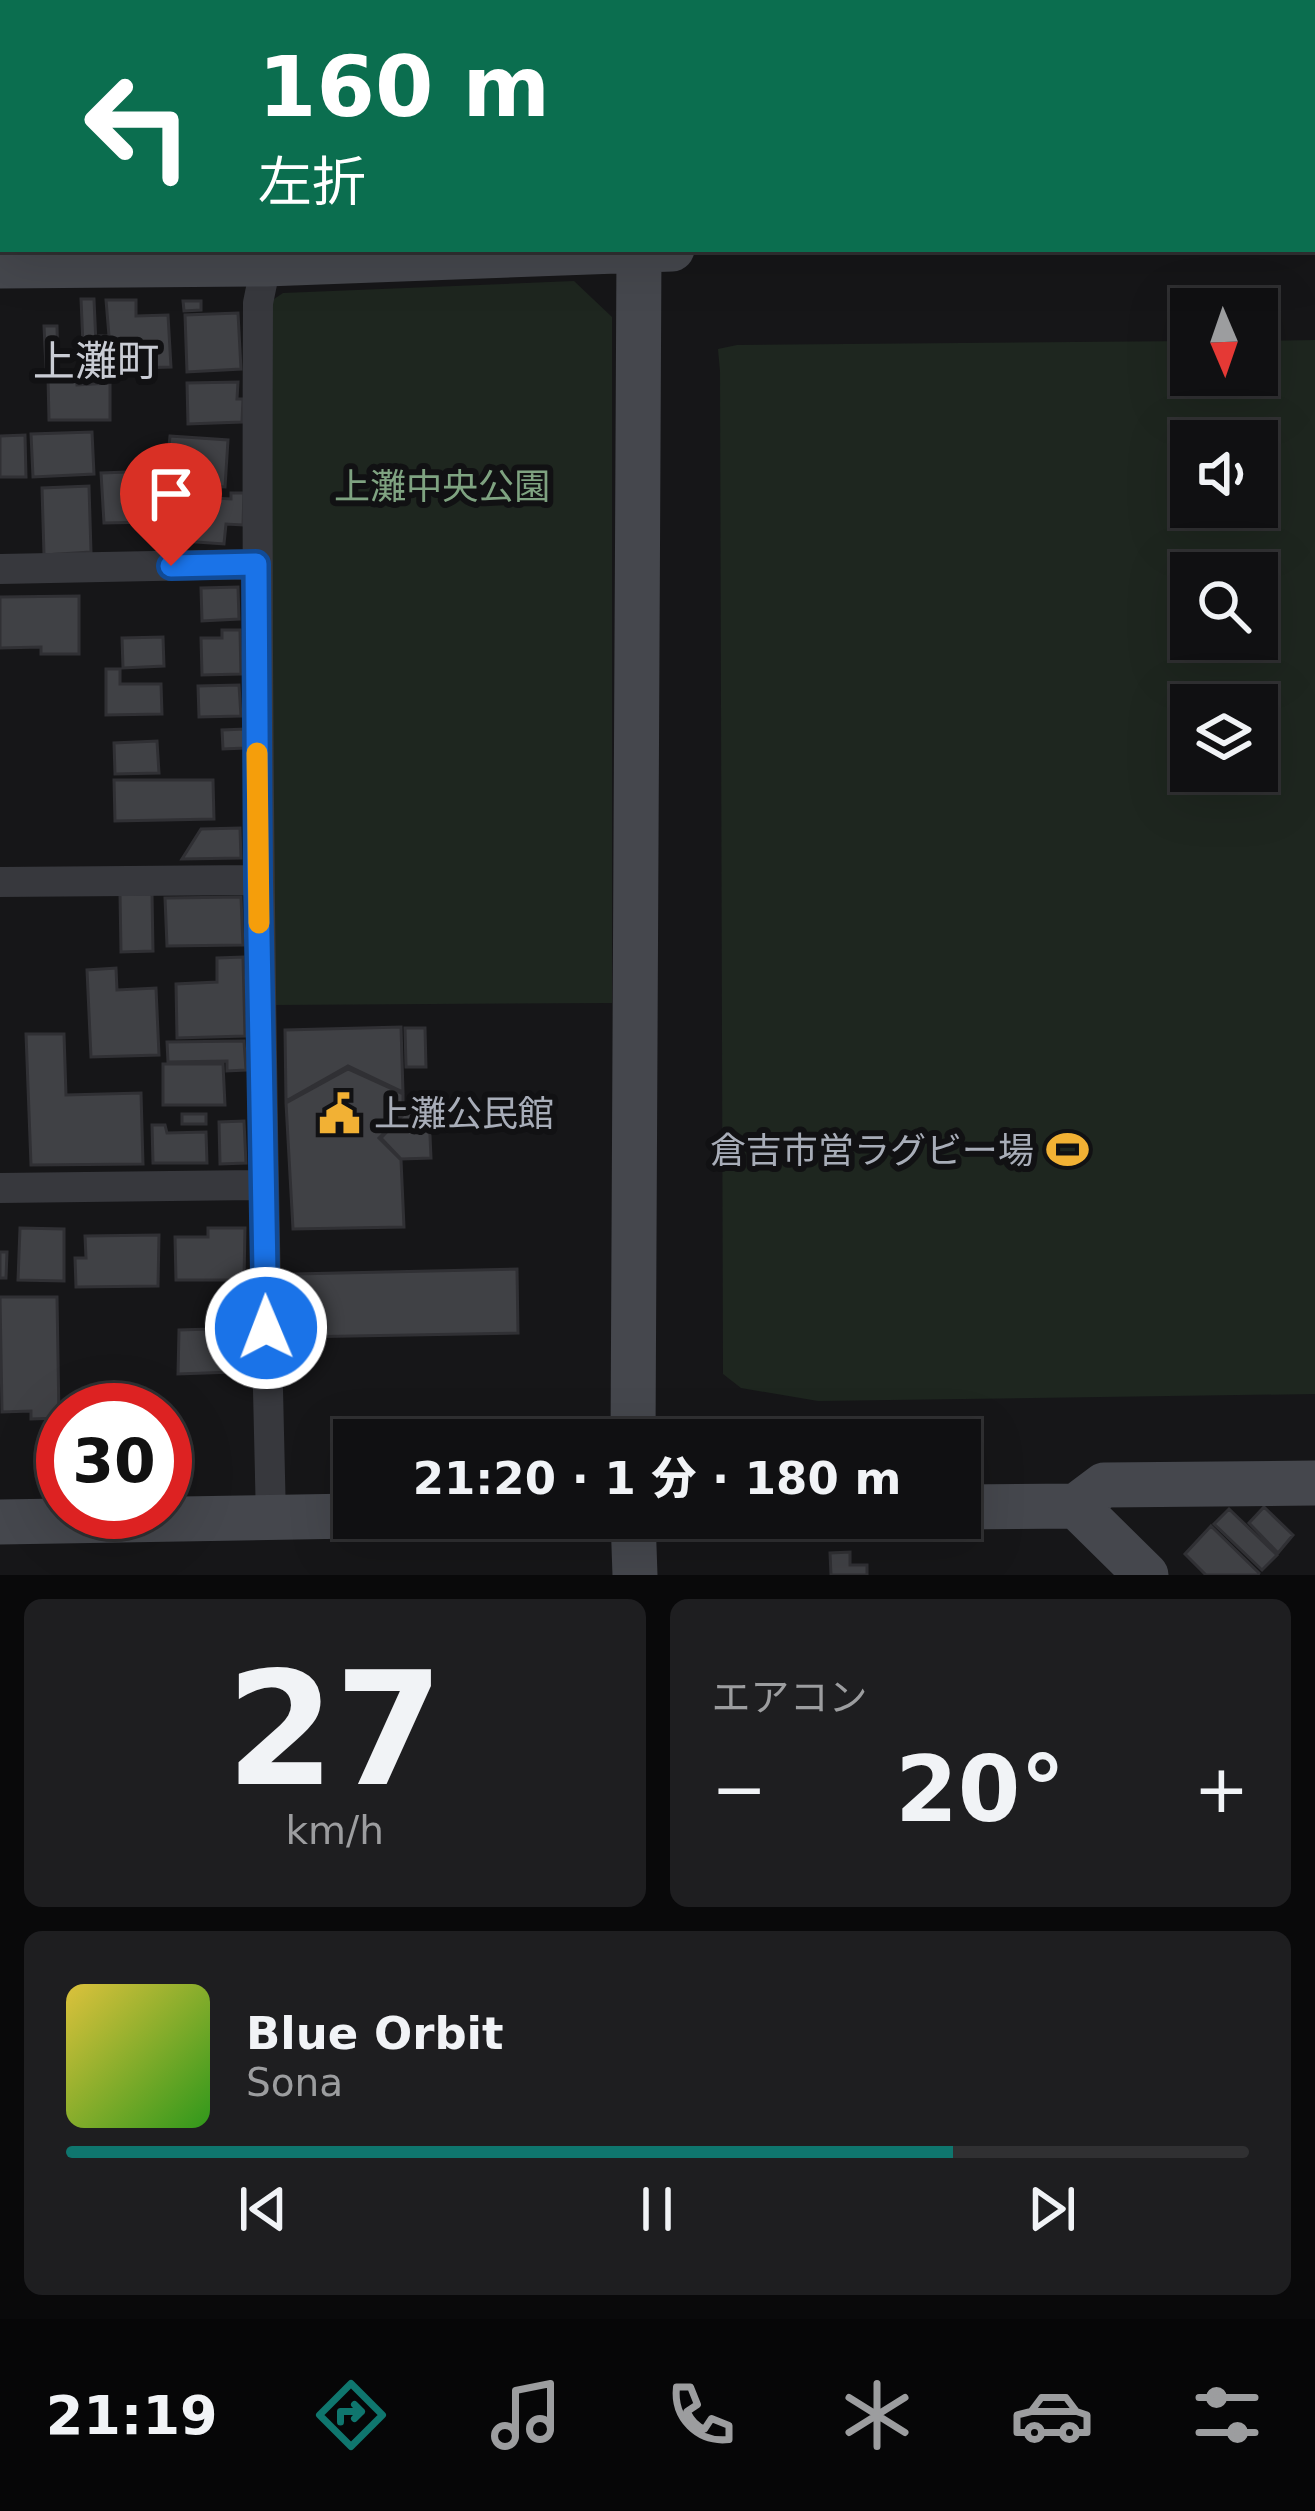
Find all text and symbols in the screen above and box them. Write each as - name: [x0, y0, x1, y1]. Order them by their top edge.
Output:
- text: 160 m: [258, 38, 550, 136]
- icon: left: [60, 48, 216, 204]
- text: 左折: [258, 151, 366, 214]
- north arrow: [1170, 288, 1278, 396]
- map controls: [1170, 288, 1278, 792]
- district label: 上灘町: [33, 337, 159, 386]
- button: sound: [1170, 420, 1278, 528]
- pin: [120, 443, 222, 566]
- icon: arrive: [138, 461, 204, 527]
- park label: 上灘中央公園: [334, 466, 550, 507]
- button: search: [1170, 552, 1278, 660]
- button: layers: [1170, 684, 1278, 792]
- public building icon: 上灘公民館: [317, 1090, 363, 1136]
- place label: 上灘公民館: [374, 1093, 554, 1134]
- sports icon: 倉吉市営ラグビー場: [1045, 1127, 1091, 1173]
- place label: 倉吉市営ラグビー場: [710, 1130, 1034, 1171]
- position arrow: [203, 1265, 329, 1391]
- speed limit sign: 30: [36, 1383, 192, 1539]
- text: 21:20 · 1 分 · 180 m: [413, 1452, 901, 1505]
- text: 27: [226, 1639, 443, 1821]
- text: エアコン: [712, 1675, 868, 1720]
- text: 20°: [895, 1737, 1065, 1842]
- text: −: [712, 1751, 767, 1828]
- text: +: [1194, 1751, 1249, 1828]
- text: km/h: [286, 1808, 384, 1853]
- text: Blue Orbit: [246, 2007, 504, 2060]
- text: Sona: [246, 2060, 343, 2105]
- icon: previous: [230, 2176, 296, 2242]
- icon: pause: [624, 2176, 690, 2242]
- icon: next: [1019, 2176, 1085, 2242]
- icon: directions: [309, 2373, 393, 2457]
- icon: music: [484, 2373, 568, 2457]
- icon: phone: [659, 2373, 743, 2457]
- icon: climate: [835, 2373, 919, 2457]
- icon: car: [1010, 2373, 1094, 2457]
- icon: filters: [1185, 2373, 1269, 2457]
- text: 21:19: [46, 2384, 218, 2447]

